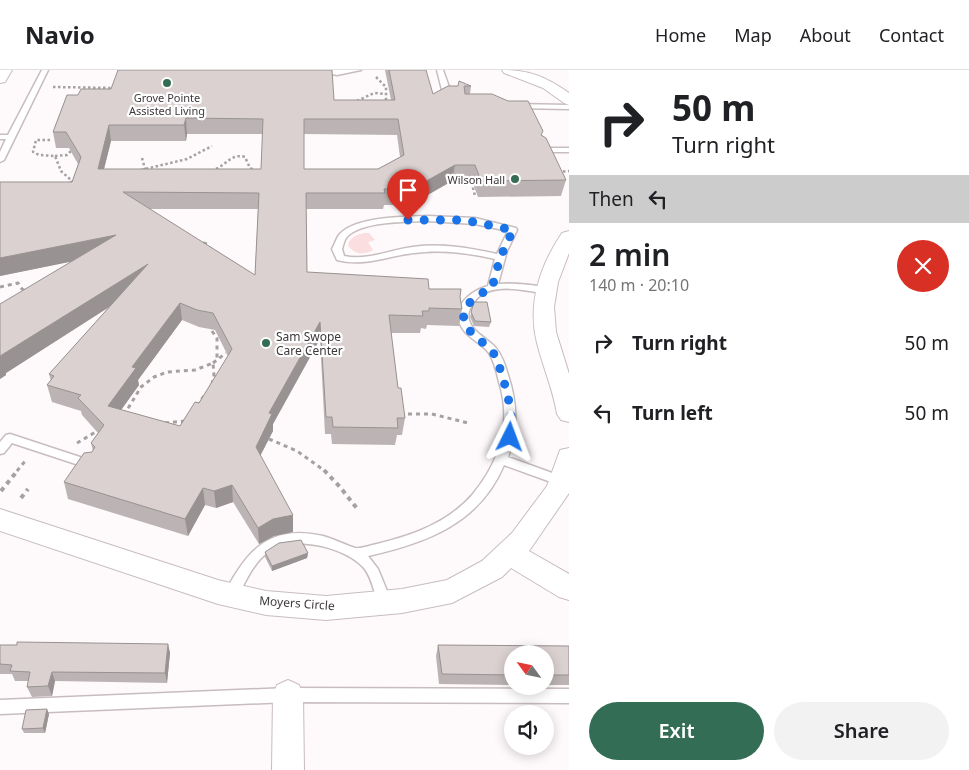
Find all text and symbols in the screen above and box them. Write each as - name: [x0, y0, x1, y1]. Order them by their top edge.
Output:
- text: Navio: [25, 18, 95, 51]
- text: Home: [655, 23, 706, 47]
- text: Map: [734, 23, 772, 47]
- text: About: [800, 23, 851, 47]
- text: Contact: [879, 23, 944, 47]
- marker: Grove Pointe Assisted Living: [161, 77, 173, 89]
- text: 50 m: [672, 84, 755, 131]
- place label: Grove Pointe Assisted Living: [129, 90, 205, 118]
- icon: right: [589, 90, 654, 155]
- text: Turn right: [672, 129, 775, 159]
- pin: [387, 169, 429, 220]
- place label: Wilson Hall: [448, 172, 505, 187]
- marker: Wilson Hall: [509, 173, 521, 185]
- icon: arrive: [394, 176, 422, 204]
- icon: left: [644, 185, 672, 213]
- text: Then: [589, 186, 634, 212]
- text: 2 min: [589, 234, 670, 275]
- button: close: [897, 240, 949, 292]
- text: 140 m · 20:10: [589, 274, 689, 296]
- place label: Sam Swope Care Center: [276, 328, 343, 359]
- icon: right: [589, 329, 617, 357]
- text: Turn right: [632, 330, 727, 356]
- text: 50 m: [905, 330, 949, 356]
- marker: Sam Swope Care Center: [260, 337, 272, 349]
- icon: left: [589, 399, 617, 427]
- text: Turn left: [632, 400, 713, 426]
- text: 50 m: [905, 400, 949, 426]
- position arrow: [483, 410, 535, 462]
- street label: Moyers Circle: [259, 592, 336, 614]
- north arrow: [504, 645, 554, 695]
- map controls: [504, 645, 554, 755]
- button: Exit: [589, 702, 764, 760]
- button: Share: [774, 702, 949, 760]
- button: sound: [504, 705, 554, 755]

